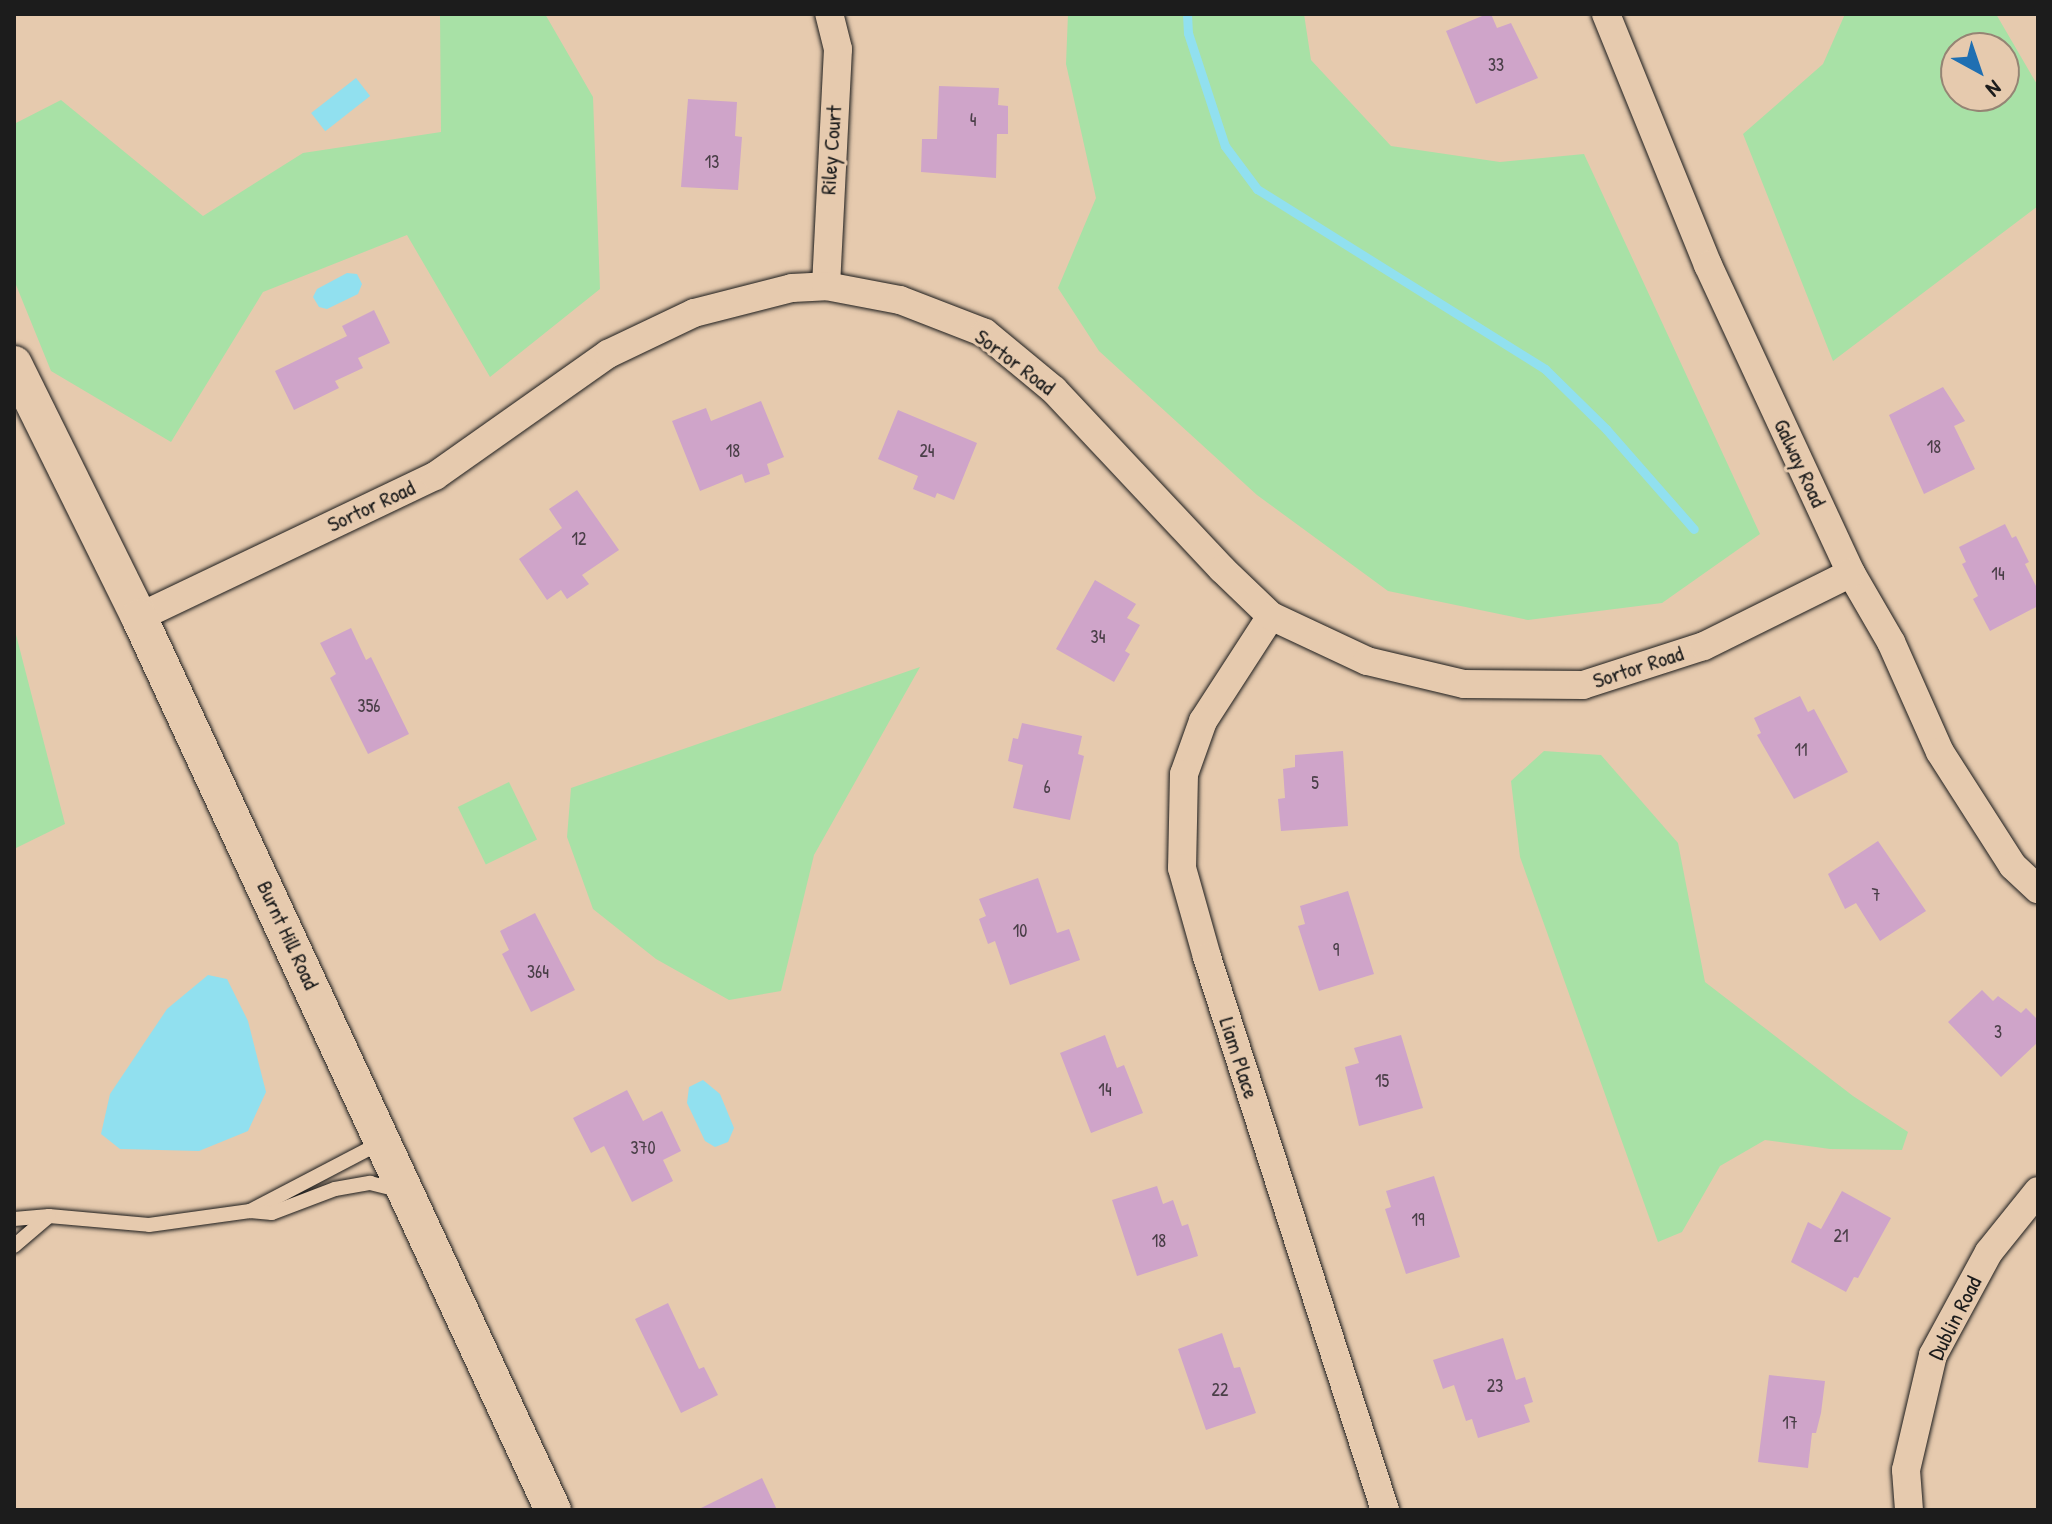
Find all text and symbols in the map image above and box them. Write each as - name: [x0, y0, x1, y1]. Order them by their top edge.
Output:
- north arrow: [1940, 32, 2020, 112]
- house number: 33: [1488, 54, 1504, 76]
- text: N: [1980, 74, 2008, 104]
- street label: Riley Court: [815, 104, 847, 196]
- house number: 4: [970, 109, 976, 131]
- house number: 13: [705, 151, 719, 173]
- street label: Sortor Road: [970, 323, 1060, 401]
- street label: Galway Road: [1768, 415, 1832, 511]
- house number: 18: [1927, 436, 1941, 458]
- house number: 18: [726, 440, 740, 462]
- house number: 24: [919, 440, 935, 462]
- street label: Sortor Road: [323, 474, 419, 538]
- house number: 12: [572, 528, 586, 550]
- house number: 14: [1991, 563, 2005, 585]
- house number: 34: [1091, 626, 1105, 648]
- street label: Sortor Road: [1589, 640, 1687, 694]
- house number: 356: [358, 695, 380, 717]
- house number: 11: [1794, 739, 1808, 761]
- house number: 5: [1311, 772, 1319, 794]
- house number: 6: [1043, 776, 1051, 798]
- street label: Burnt Hill Road: [251, 876, 325, 994]
- house number: 7: [1872, 884, 1880, 906]
- house number: 10: [1013, 920, 1027, 942]
- house number: 9: [1333, 939, 1339, 961]
- house number: 364: [527, 961, 549, 983]
- street label: Liam Place: [1213, 1014, 1265, 1102]
- house number: 3: [1994, 1021, 2002, 1043]
- house number: 15: [1375, 1070, 1389, 1092]
- house number: 14: [1098, 1079, 1112, 1101]
- house number: 370: [630, 1137, 656, 1159]
- house number: 19: [1411, 1209, 1425, 1231]
- house number: 21: [1834, 1225, 1848, 1247]
- house number: 18: [1152, 1230, 1166, 1252]
- street label: Dublin Road: [1923, 1272, 1987, 1364]
- house number: 23: [1487, 1375, 1503, 1397]
- house number: 22: [1212, 1379, 1228, 1401]
- house number: 17: [1782, 1412, 1798, 1434]

